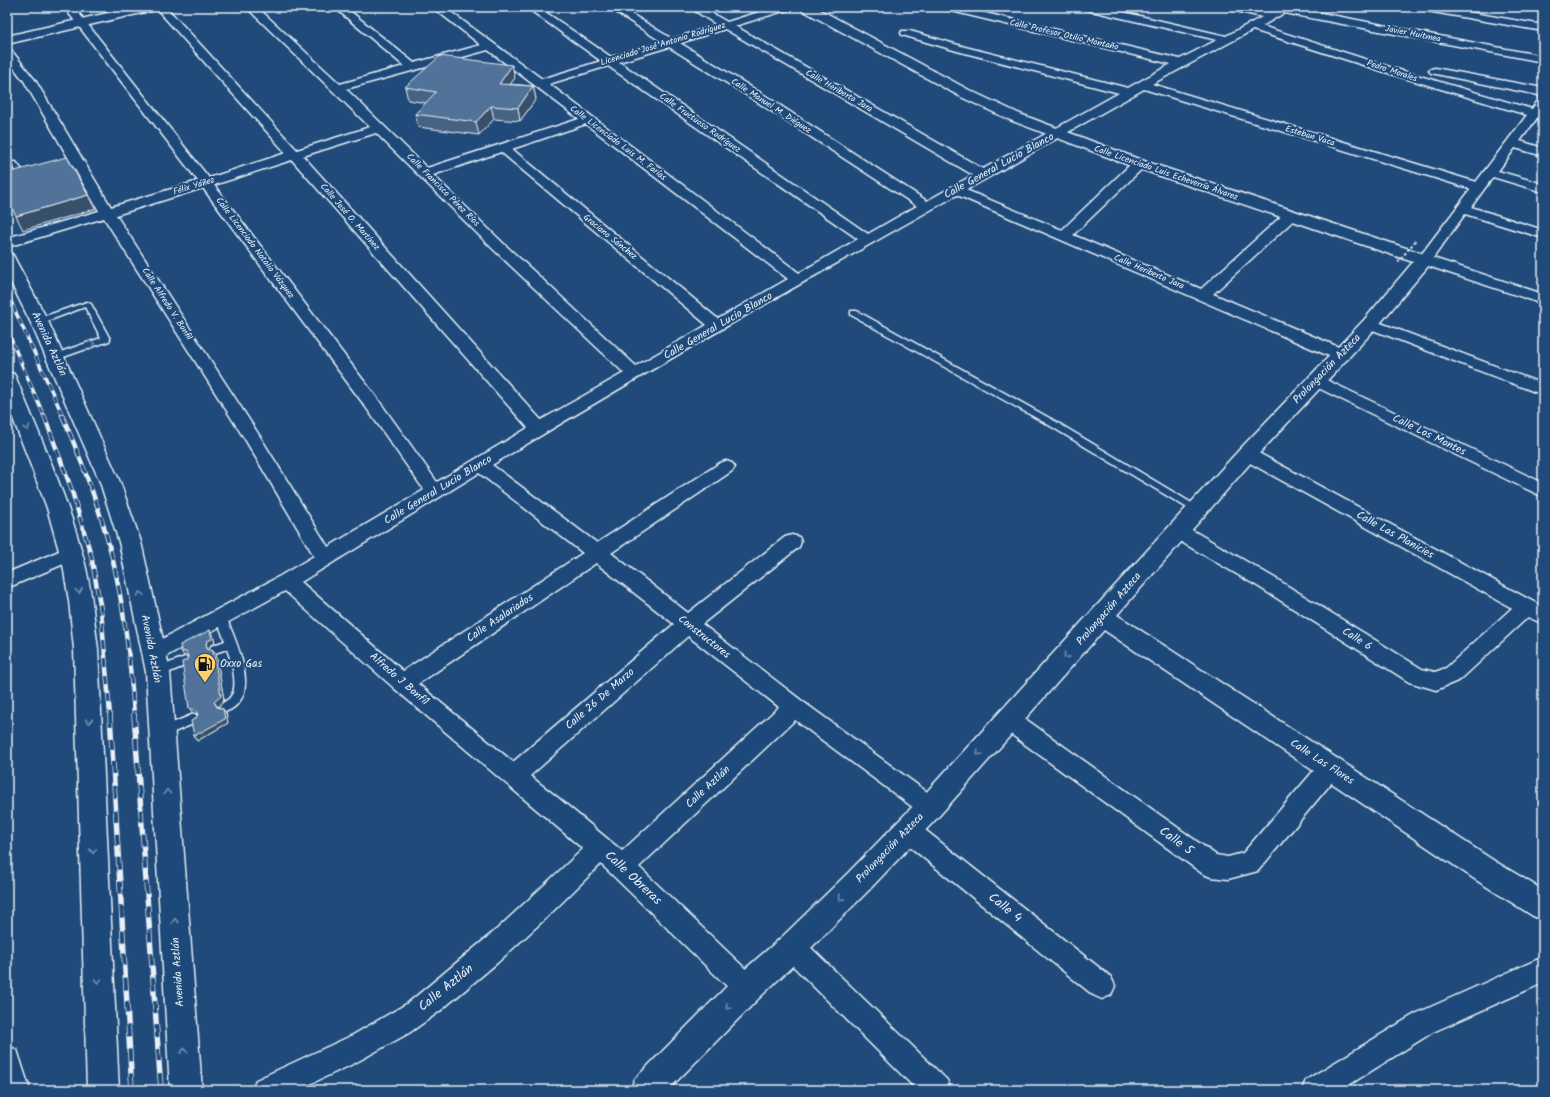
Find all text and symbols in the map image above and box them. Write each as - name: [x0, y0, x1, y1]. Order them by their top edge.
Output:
- street label: Calle Profesor Otilio Montaño: [1008, 15, 1120, 55]
- street label: Licenciado José Antonio Rodríguez: [599, 18, 727, 70]
- street label: Javier Huitmea: [1384, 21, 1442, 47]
- street label: Pedro Morales: [1365, 56, 1419, 86]
- street label: Calle Heriberto Jara: [803, 66, 875, 116]
- street label: Calle Manuel M. Diéguez: [728, 74, 814, 138]
- street label: Calle Fructuoso Rodríguez: [656, 89, 744, 157]
- street label: Calle Licenciado Luis M. Farías: [566, 102, 670, 185]
- street label: Esteban Vaca: [1283, 121, 1337, 151]
- street label: Calle General Lucio Blanco: [941, 128, 1057, 204]
- street label: Calle Licenciado Luis Echeverría Álvarez: [1092, 141, 1240, 205]
- street label: Calle Francisco Pérez Ríos: [403, 150, 483, 230]
- street label: Félix Yáñez: [171, 173, 217, 199]
- street label: Calle José O. Martínez: [316, 180, 384, 254]
- street label: Calle Licenciado Natalio Vázquez: [212, 194, 298, 302]
- street label: Graciano Sánchez: [580, 210, 640, 264]
- street label: Calle Heriberto Jara: [1111, 250, 1187, 294]
- street label: Calle Alfredo V. Bonfil: [138, 265, 197, 344]
- street label: Calle General Lucio Blanco: [660, 287, 776, 365]
- street label: Avenida Aztlán: [26, 309, 72, 379]
- street label: Prolongación Azteca: [1289, 330, 1365, 408]
- one-way arrow: [88, 340, 95, 349]
- street label: Calle Los Montes: [1389, 409, 1469, 461]
- one-way arrow: [22, 424, 30, 432]
- street label: Calle General Lucio Blanco: [380, 450, 496, 530]
- street label: Calle Las Planicies: [1353, 506, 1437, 564]
- street label: Prolongación Azteca: [1072, 568, 1146, 650]
- one-way arrow: [74, 588, 83, 594]
- street label: Calle Asalariados: [463, 589, 537, 647]
- one-way arrow: [137, 591, 145, 597]
- street label: Constructores: [674, 611, 734, 664]
- street label: Avenida Aztlán: [136, 613, 166, 685]
- street label: Calle 6: [1338, 623, 1376, 655]
- street label: Alfredo J Bonfíl: [365, 648, 433, 710]
- fuel station icon: Oxxo Gas: [192, 651, 218, 684]
- one-way arrow: [1064, 652, 1071, 659]
- place label: Oxxo Gas: [220, 655, 262, 673]
- street label: Calle 26 De Marzo: [561, 664, 639, 734]
- one-way arrow: [85, 718, 94, 724]
- street label: Calle Las Flores: [1286, 734, 1358, 790]
- one-way arrow: [976, 748, 984, 756]
- street label: Calle Aztlán: [681, 761, 735, 813]
- one-way arrow: [162, 789, 171, 795]
- street label: Prolongación Azteca: [852, 809, 928, 887]
- street label: Calle 5: [1154, 821, 1198, 861]
- street label: Calle Obreras: [599, 846, 667, 911]
- one-way arrow: [89, 848, 97, 854]
- street label: Calle 4: [983, 888, 1027, 928]
- one-way arrow: [838, 893, 846, 901]
- one-way arrow: [171, 918, 180, 924]
- street label: Avenida Aztlán: [167, 937, 189, 1007]
- street label: Calle Aztlán: [414, 959, 478, 1017]
- one-way arrow: [94, 978, 102, 984]
- one-way arrow: [725, 1003, 733, 1010]
- one-way arrow: [179, 1048, 188, 1054]

